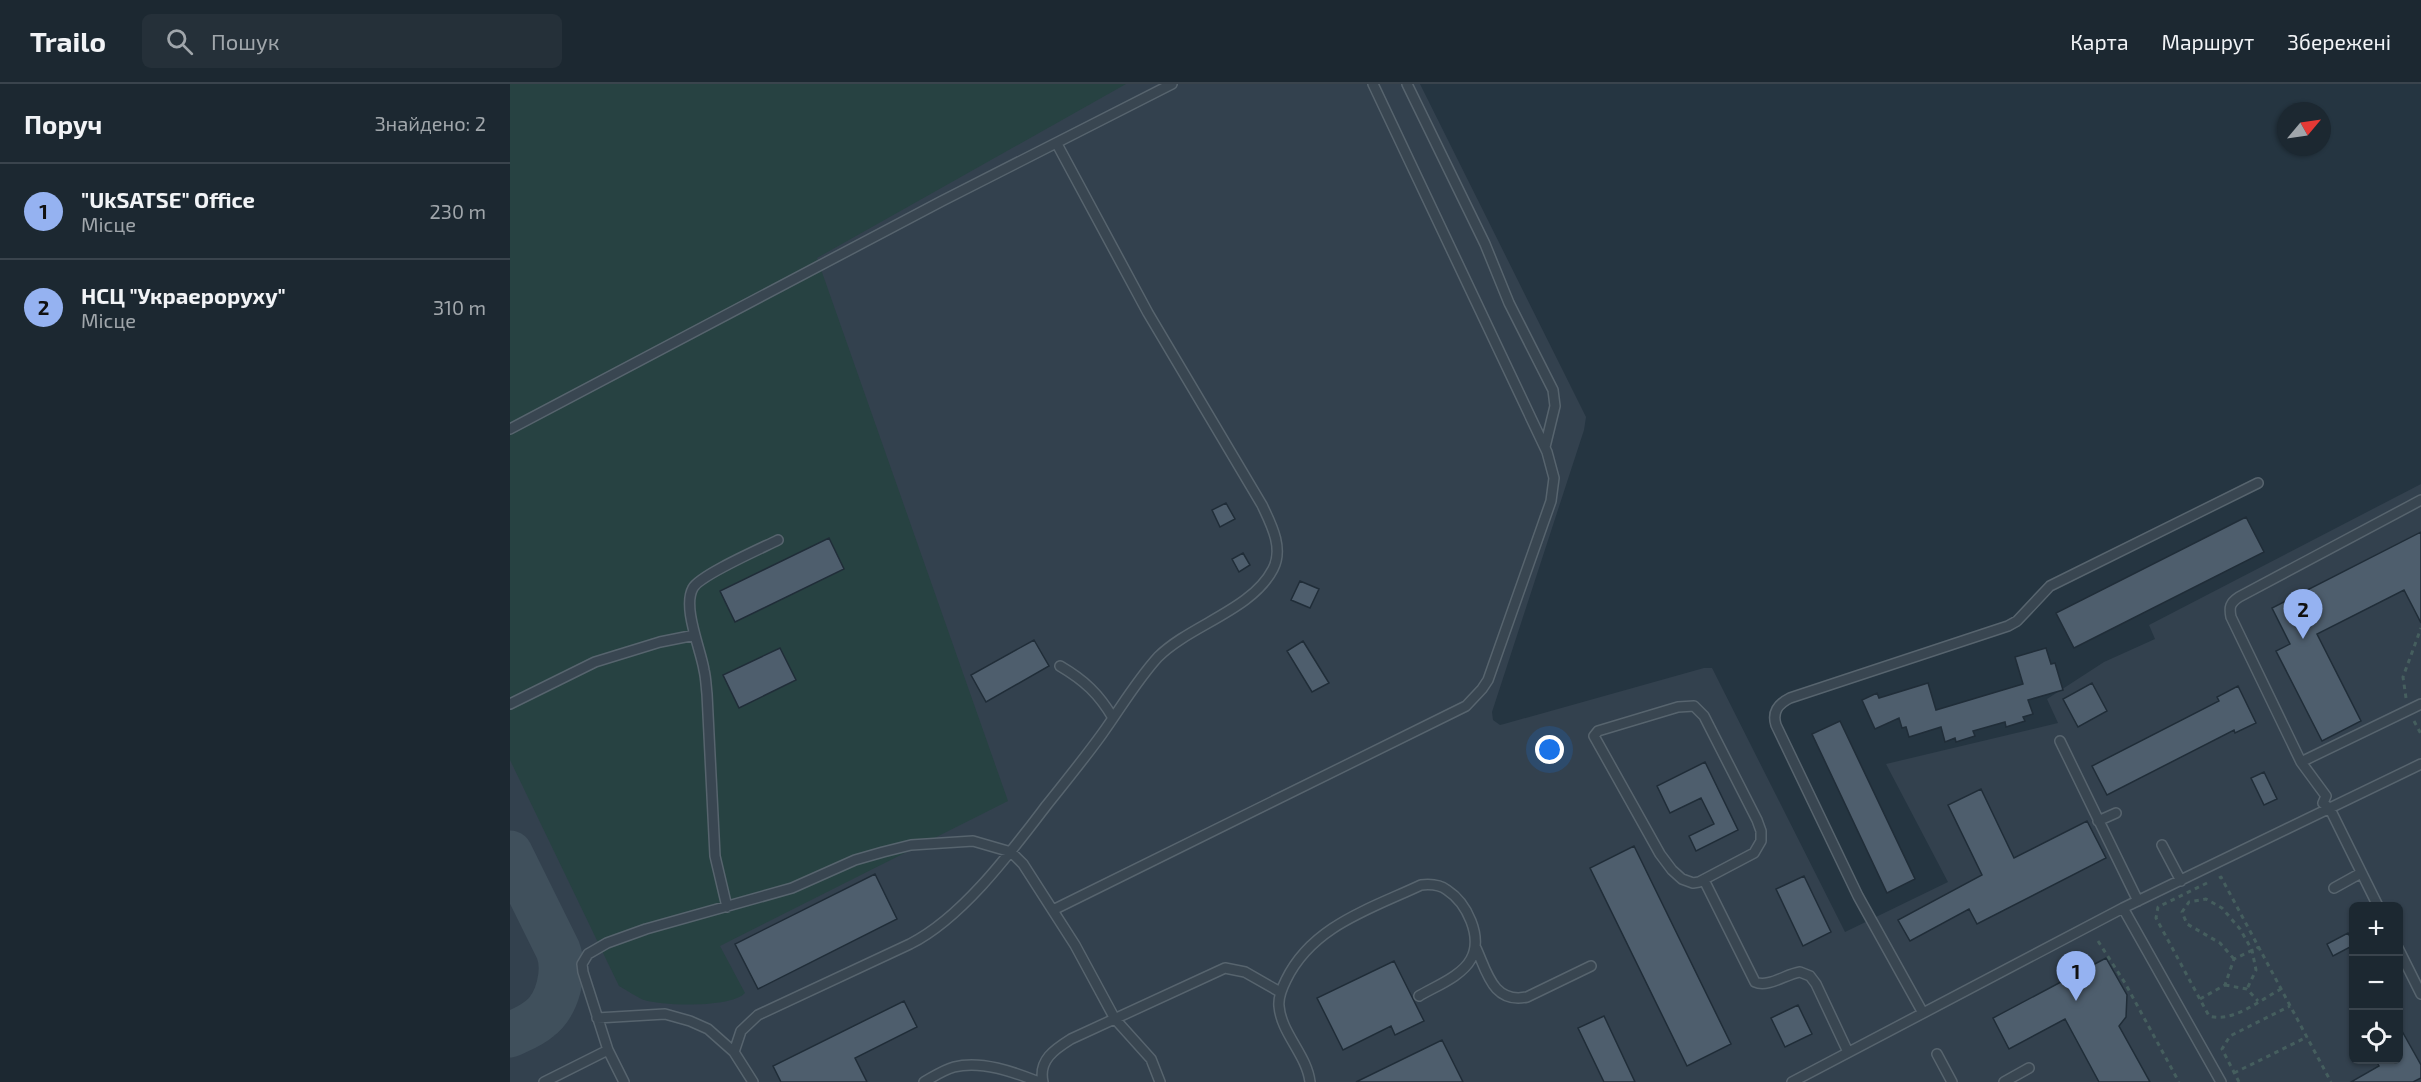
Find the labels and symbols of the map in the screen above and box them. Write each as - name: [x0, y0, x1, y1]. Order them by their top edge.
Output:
- north arrow: [2277, 102, 2331, 156]
- pin: 2: [2284, 590, 2322, 639]
- your location: [1535, 735, 1564, 764]
- pin: 1: [2056, 952, 2096, 1001]

